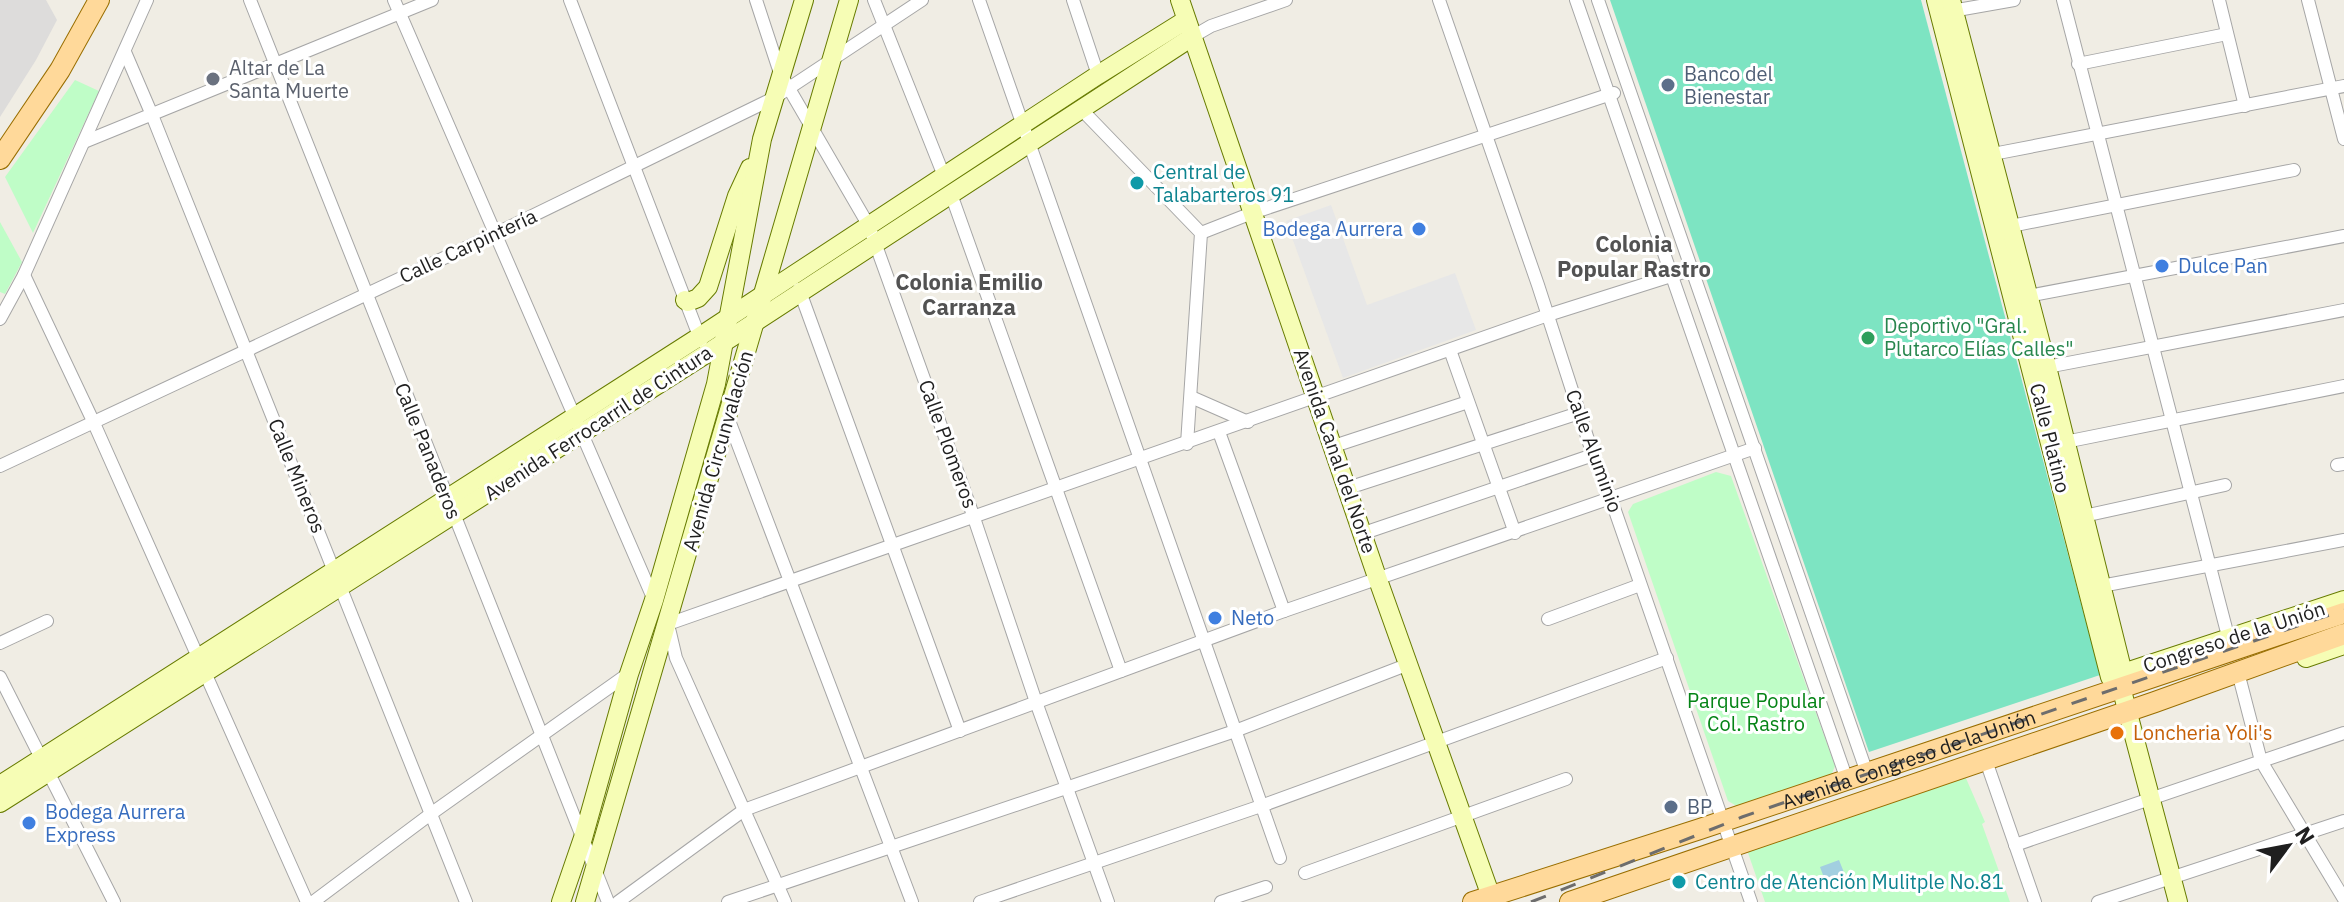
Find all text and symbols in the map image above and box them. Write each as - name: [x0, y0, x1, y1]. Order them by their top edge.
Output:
- place label: Altar de La Santa Muerte: [229, 54, 349, 104]
- place label: Banco del Bienestar: [1684, 60, 1773, 110]
- marker: Altar de La Santa Muerte: [204, 70, 222, 88]
- marker: Banco del Bienestar: [1659, 76, 1677, 94]
- place label: Central de Talabarteros 91: [1153, 158, 1294, 208]
- marker: Central de Talabarteros 91: [1128, 174, 1146, 192]
- street label: Calle Carpintería: [395, 202, 541, 289]
- place label: Bodega Aurrera: [1263, 215, 1403, 242]
- marker: Bodega Aurrera: [1410, 220, 1428, 238]
- district label: Colonia Popular Rastro: [1557, 229, 1711, 283]
- place label: Dulce Pan: [2178, 252, 2268, 279]
- marker: Dulce Pan: [2153, 257, 2171, 275]
- district label: Colonia Emilio Carranza: [895, 267, 1043, 321]
- place label: Deportivo "Gral. Plutarco Elías Calles": [1884, 312, 2074, 362]
- marker: Deportivo "Gral. Plutarco Elías Calles": [1859, 329, 1877, 347]
- street label: Avenida Ferrocarril de Cintura: [478, 338, 717, 507]
- street label: Avenida Canal del Norte: [1288, 345, 1383, 557]
- street label: Avenida Circunvalación: [676, 347, 759, 554]
- street label: Calle Plomeros: [913, 376, 984, 512]
- street label: Calle Panaderos: [389, 379, 468, 523]
- street label: Calle Platino: [2024, 380, 2077, 496]
- street label: Calle Aluminio: [1560, 385, 1629, 516]
- street label: Calle Mineros: [262, 415, 333, 537]
- street label: Congreso de la Unión: [2139, 594, 2328, 679]
- place label: Neto: [1231, 604, 1274, 631]
- marker: Neto: [1206, 609, 1224, 627]
- park label: Parque Popular Col. Rastro: [1687, 687, 1825, 737]
- street label: Avenida Congreso de la Unión: [1778, 703, 2039, 815]
- place label: Loncheria Yoli's: [2133, 719, 2273, 746]
- marker: Loncheria Yoli's: [2108, 724, 2126, 742]
- place label: BP: [1687, 793, 1712, 820]
- place label: Bodega Aurrera Express: [45, 798, 186, 848]
- marker: BP: [1662, 798, 1680, 816]
- north arrow: [2248, 806, 2328, 886]
- marker: Bodega Aurrera Express: [20, 814, 38, 832]
- text: N: [2289, 821, 2322, 850]
- place label: Centro de Atención Mulitple No.81: [1695, 868, 2004, 895]
- marker: Centro de Atención Mulitple No.81: [1670, 873, 1688, 891]

